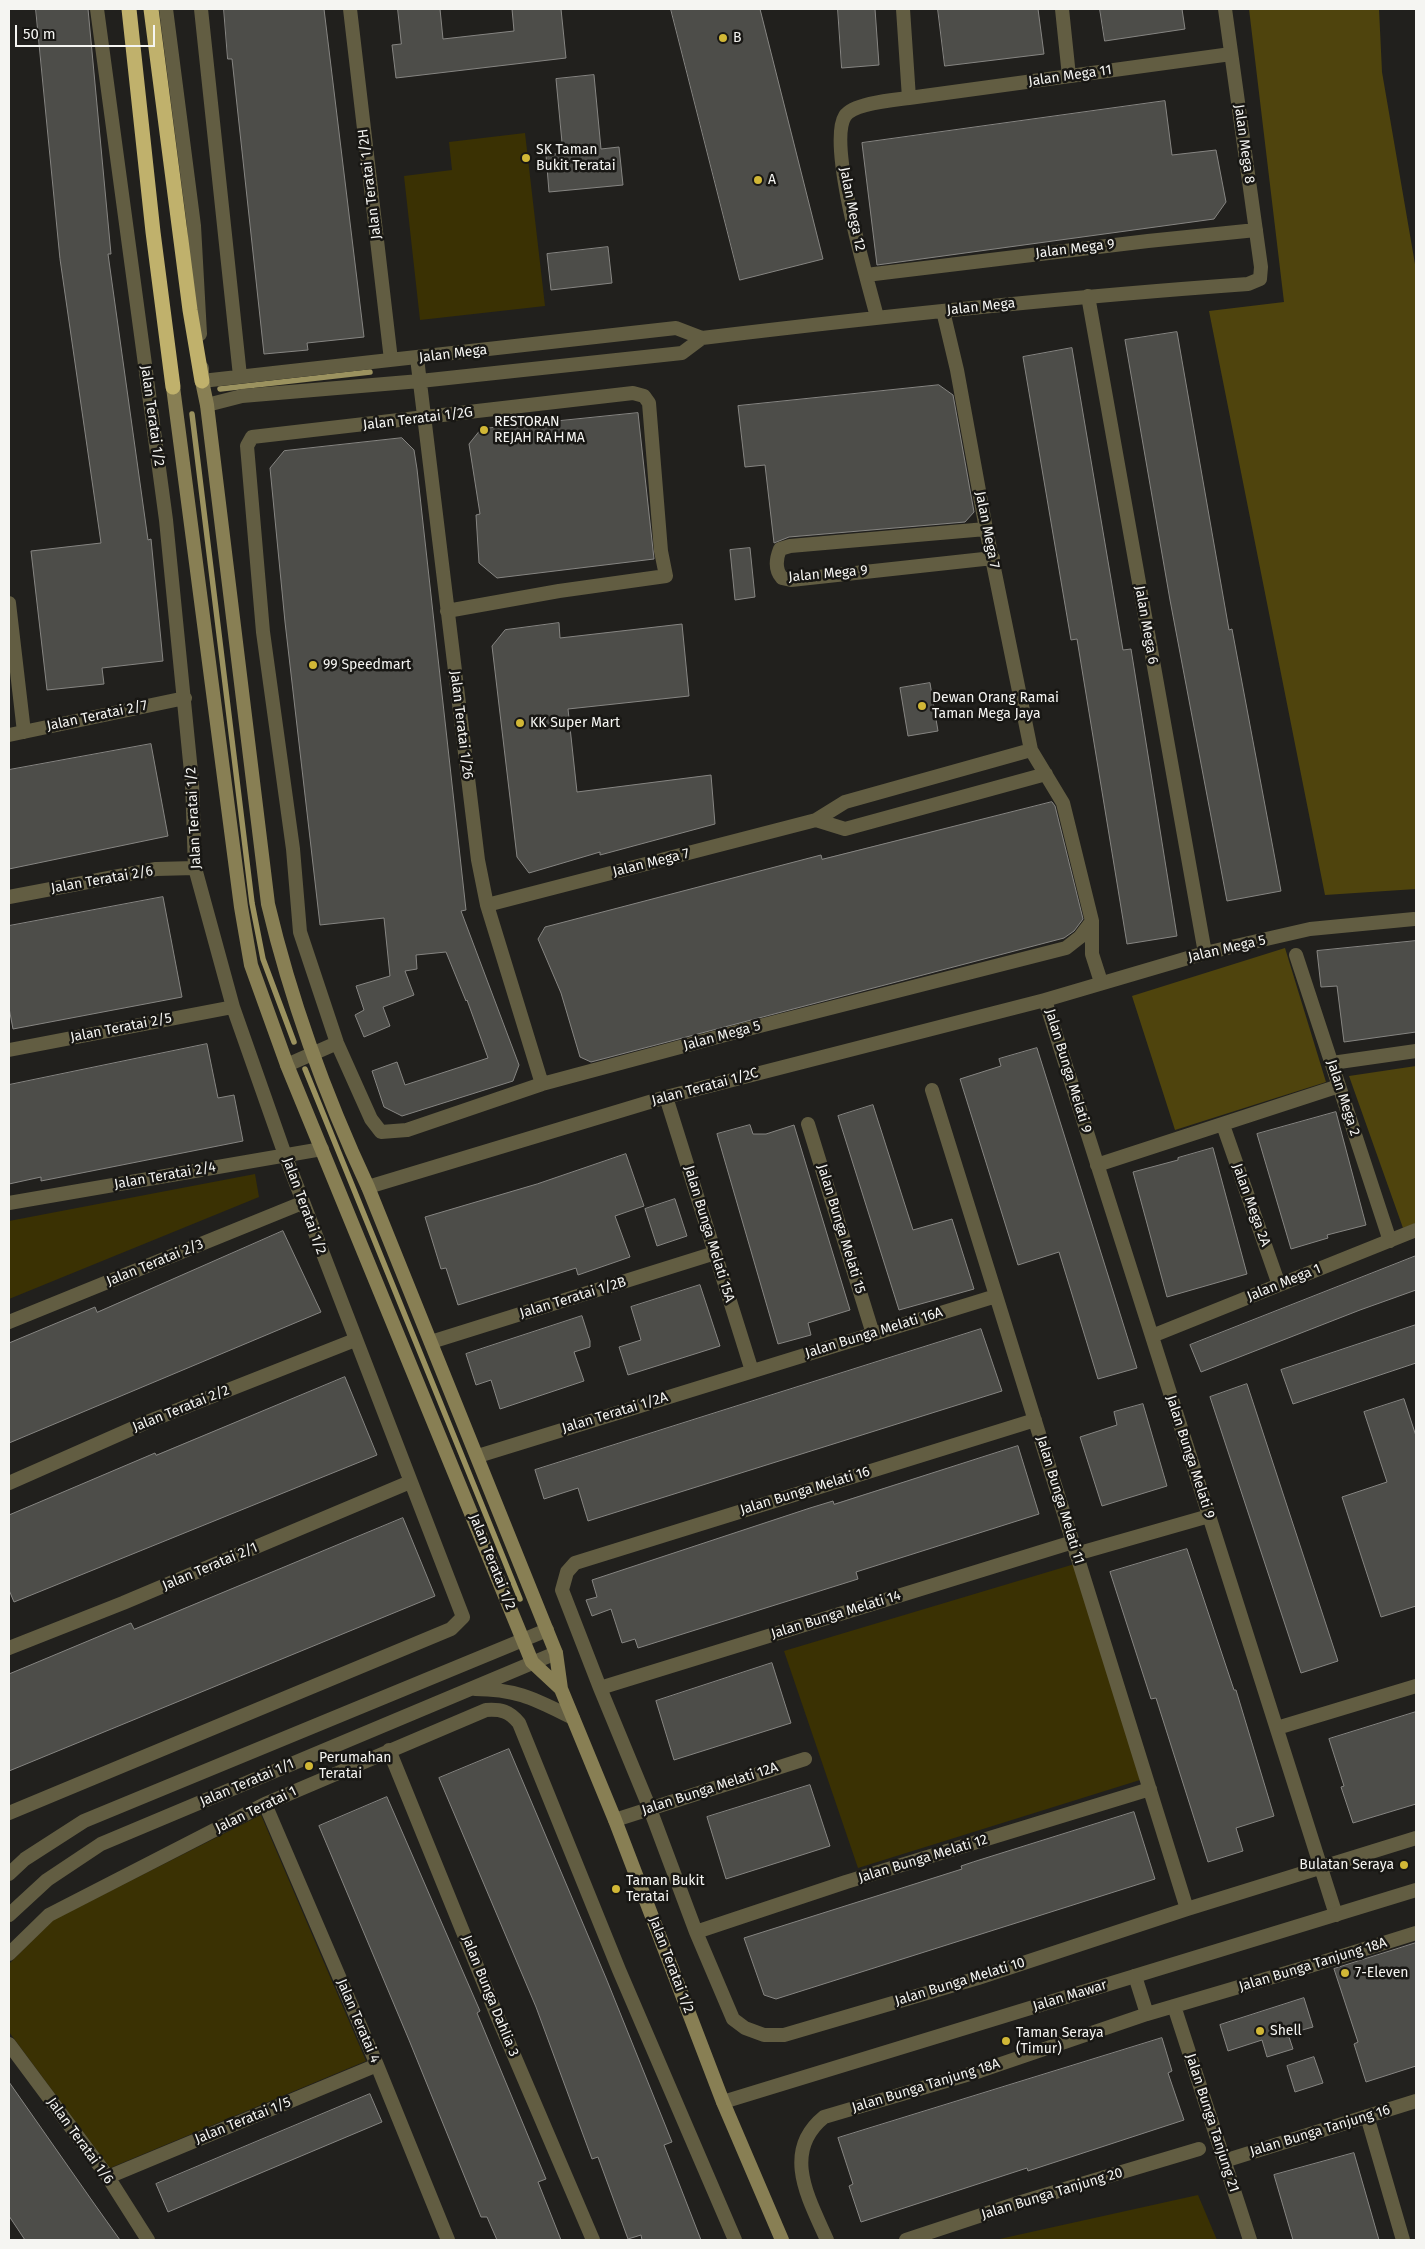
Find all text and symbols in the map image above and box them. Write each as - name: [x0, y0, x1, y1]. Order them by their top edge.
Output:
- scale bar: [18, 15, 158, 47]
- text: 50 m: [23, 25, 56, 43]
- place label: B: [733, 30, 742, 46]
- marker: B: [717, 32, 729, 44]
- street label: Jalan Mega 11: [1027, 62, 1113, 90]
- street label: Jalan Mega 8: [1230, 103, 1258, 185]
- street label: Jalan Teratai 1/2H: [355, 128, 385, 240]
- place label: SK Taman Bukit Teratai: [536, 142, 616, 174]
- marker: SK Taman Bukit Teratai: [520, 152, 532, 164]
- street label: Jalan Mega 12: [836, 166, 868, 252]
- place label: A: [768, 172, 776, 188]
- marker: A: [752, 174, 764, 186]
- street label: Jalan Mega 9: [1035, 236, 1115, 262]
- street label: Jalan Mega: [946, 295, 1016, 319]
- street label: Jalan Mega: [418, 341, 488, 367]
- street label: Jalan Teratai 1/2: [137, 364, 167, 468]
- street label: Jalan Teratai 1/2G: [362, 404, 474, 434]
- place label: RESTORAN REJAH RAＨMA: [494, 414, 585, 447]
- marker: RESTORAN REJAH RAＨMA: [478, 424, 490, 436]
- street label: Jalan Mega 7: [971, 490, 1003, 570]
- street label: Jalan Mega 9: [788, 562, 868, 586]
- street label: Jalan Mega 6: [1131, 584, 1161, 666]
- place label: 99 Speedmart: [323, 657, 411, 673]
- marker: 99 Speedmart: [307, 659, 319, 671]
- street label: Jalan Teratai 1/26: [446, 670, 476, 780]
- place label: Dewan Orang Ramai Taman Mega Jaya: [932, 690, 1059, 722]
- street label: Jalan Teratai 2/7: [45, 697, 149, 735]
- marker: Dewan Orang Ramai Taman Mega Jaya: [916, 700, 928, 712]
- place label: KK Super Mart: [530, 715, 620, 731]
- marker: KK Super Mart: [514, 717, 526, 729]
- street label: Jalan Teratai 1/2: [183, 767, 205, 869]
- street label: Jalan Mega 7: [611, 845, 691, 881]
- street label: Jalan Teratai 2/6: [50, 863, 154, 897]
- street label: Jalan Mega 5: [1187, 932, 1267, 966]
- street label: Jalan Bunga Melati 9: [1041, 1007, 1095, 1135]
- street label: Jalan Teratai 2/5: [69, 1010, 173, 1046]
- street label: Jalan Mega 5: [682, 1018, 762, 1054]
- street label: Jalan Mega 2: [1323, 1058, 1363, 1138]
- street label: Jalan Teratai 1/2C: [650, 1065, 760, 1109]
- street label: Jalan Teratai 1/2: [279, 1155, 329, 1257]
- street label: Jalan Teratai 2/4: [113, 1159, 217, 1193]
- street label: Jalan Mega 2A: [1228, 1161, 1274, 1249]
- street label: Jalan Bunga Melati 15: [813, 1162, 869, 1296]
- street label: Jalan Bunga Melati 15A: [680, 1163, 738, 1305]
- street label: Jalan Teratai 2/3: [104, 1236, 206, 1290]
- street label: Jalan Mega 1: [1245, 1261, 1323, 1305]
- street label: Jalan Teratai 1/2B: [518, 1274, 628, 1322]
- street label: Jalan Bunga Melati 16A: [803, 1304, 945, 1362]
- street label: Jalan Teratai 2/2: [130, 1382, 232, 1436]
- street label: Jalan Teratai 1/2A: [560, 1389, 670, 1437]
- street label: Jalan Bunga Melati 9: [1162, 1393, 1218, 1521]
- street label: Jalan Bunga Melati 11: [1032, 1434, 1088, 1566]
- street label: Jalan Bunga Melati 16: [738, 1463, 872, 1519]
- street label: Jalan Teratai 1/2: [465, 1512, 519, 1612]
- street label: Jalan Teratai 2/1: [160, 1539, 260, 1595]
- street label: Jalan Bunga Melati 14: [769, 1587, 903, 1643]
- place label: Perumahan Teratai: [319, 1750, 392, 1782]
- street label: Jalan Teratai 1/1: [197, 1756, 297, 1810]
- street label: Jalan Bunga Melati 12A: [640, 1759, 780, 1819]
- marker: Perumahan Teratai: [303, 1760, 315, 1772]
- street label: Jalan Teratai 1: [213, 1783, 299, 1837]
- street label: Jalan Bunga Melati 12: [856, 1831, 990, 1887]
- place label: Bulatan Seraya: [1299, 1857, 1394, 1873]
- marker: Bulatan Seraya: [1398, 1859, 1410, 1871]
- place label: Taman Bukit Teratai: [626, 1873, 705, 1905]
- marker: Taman Bukit Teratai: [610, 1883, 622, 1895]
- street label: Jalan Teratai 1/2: [645, 1914, 697, 2016]
- street label: Jalan Bunga Dahlia 3: [458, 1933, 522, 2059]
- street label: Jalan Bunga Tanjung 18A: [1237, 1934, 1389, 1996]
- street label: Jalan Bunga Melati 10: [893, 1954, 1027, 2010]
- place label: 7-Eleven: [1355, 1965, 1409, 1981]
- marker: 7-Eleven: [1339, 1967, 1351, 1979]
- street label: Jalan Teratai 4: [333, 1976, 383, 2066]
- street label: Jalan Mawar: [1031, 1977, 1109, 2015]
- place label: Shell: [1270, 2023, 1302, 2039]
- place label: Taman Seraya (Timur): [1016, 2025, 1104, 2058]
- marker: Shell: [1254, 2025, 1266, 2037]
- marker: Taman Seraya (Timur): [1000, 2035, 1012, 2047]
- street label: Jalan Bunga Tanjung 21: [1182, 2052, 1242, 2194]
- street label: Jalan Bunga Tanjung 18A: [850, 2055, 1002, 2117]
- street label: Jalan Teratai 1/5: [192, 2094, 294, 2148]
- street label: Jalan Teratai 1/6: [43, 2095, 117, 2187]
- street label: Jalan Bunga Tanjung 16: [1248, 2102, 1392, 2160]
- street label: Jalan Bunga Tanjung 20: [979, 2164, 1125, 2224]

